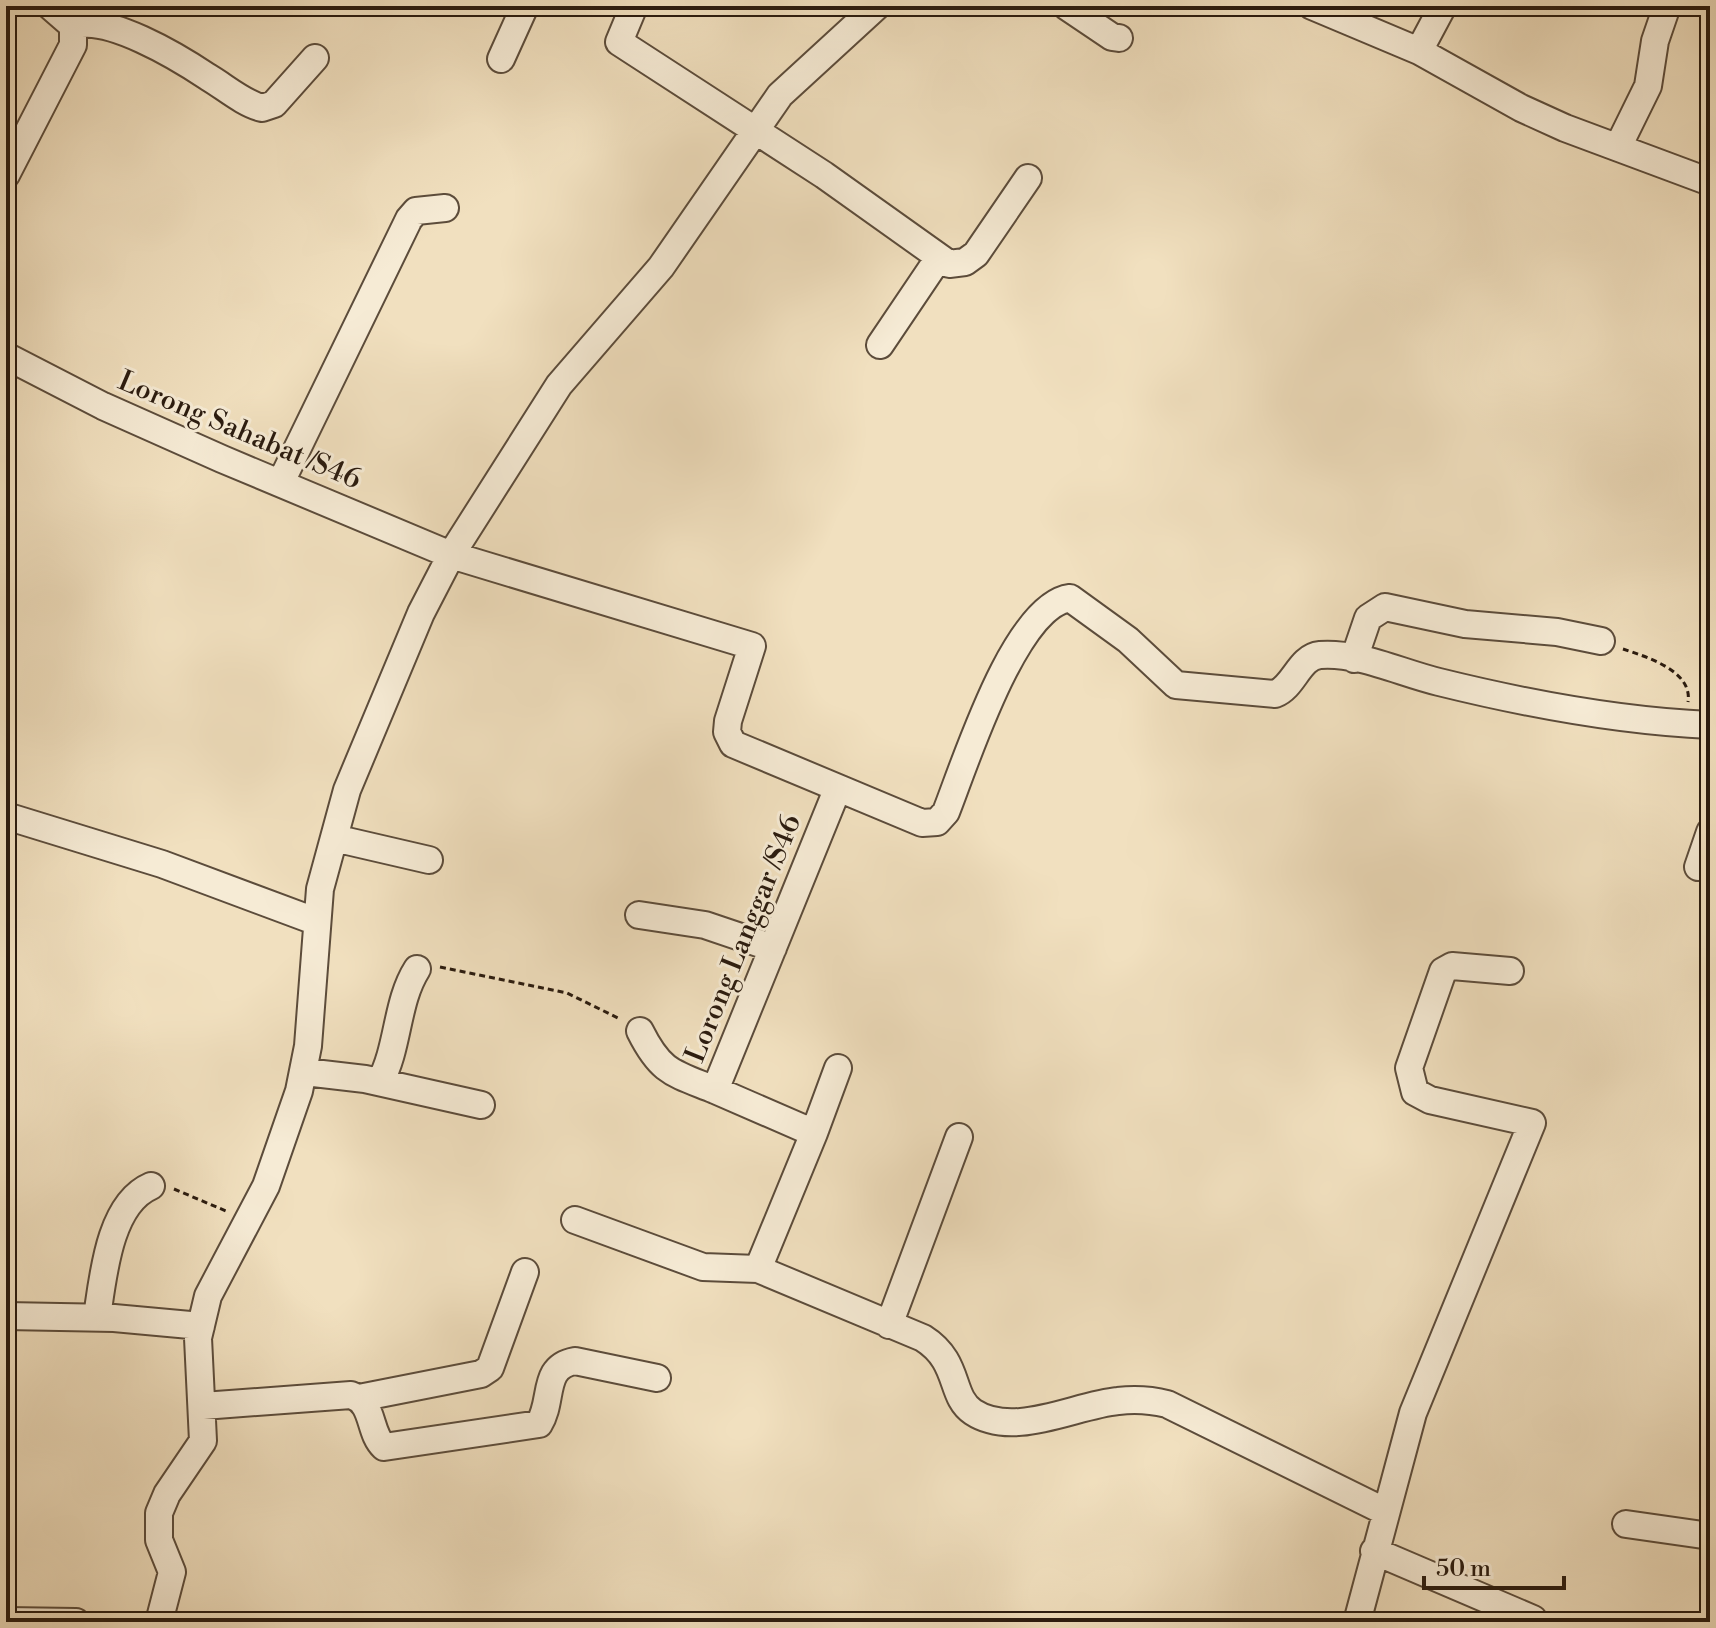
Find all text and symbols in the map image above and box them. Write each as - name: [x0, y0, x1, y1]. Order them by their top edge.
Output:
- street label: Lorong Sahabat /S46: [113, 363, 366, 497]
- street label: Lorong Langgar /S46: [678, 810, 809, 1068]
- scale bar: [1424, 1540, 1564, 1590]
- text: 50 m: [1436, 1554, 1491, 1584]

